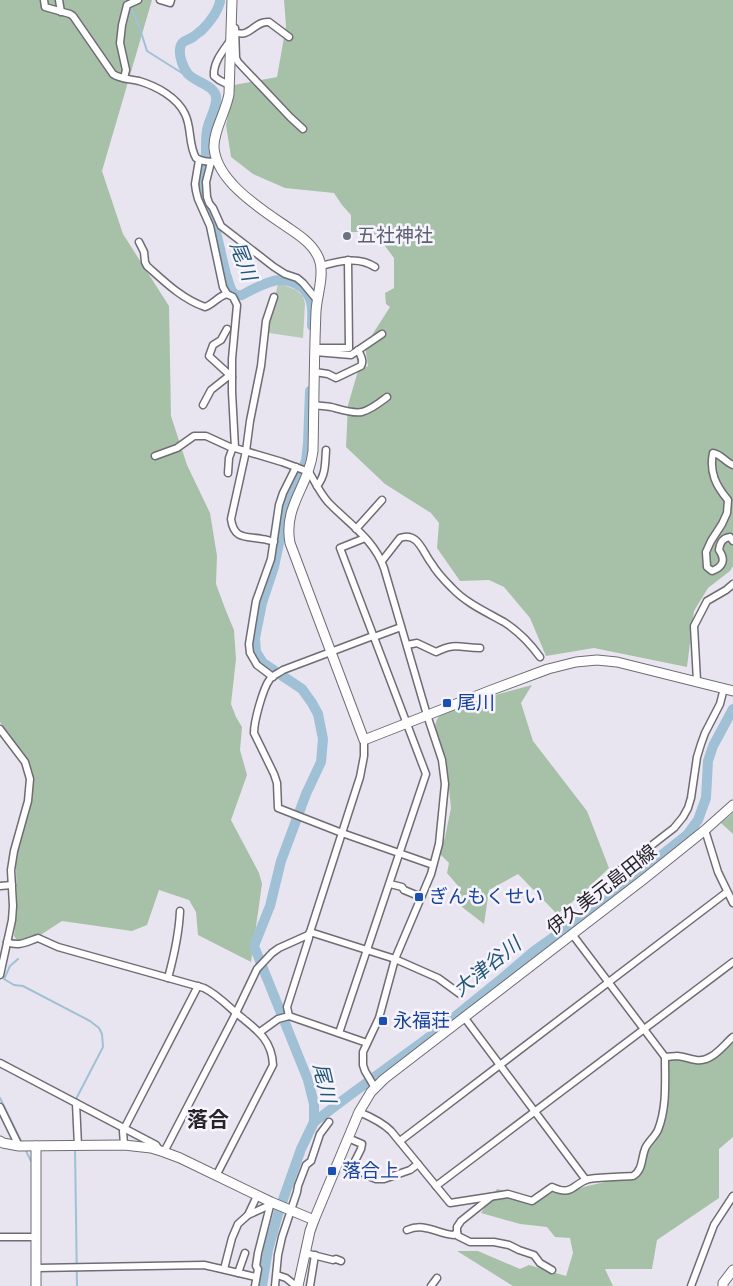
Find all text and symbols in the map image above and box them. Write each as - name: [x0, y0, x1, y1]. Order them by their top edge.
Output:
- place label: 五社神社: [357, 225, 433, 247]
- marker: 五社神社: [341, 230, 353, 242]
- water label: 尾川: [225, 238, 261, 286]
- place label: 尾川: [457, 692, 495, 714]
- marker: 尾川: [441, 697, 453, 709]
- street label: 伊久美元島田線: [543, 840, 661, 940]
- place label: ぎんもくせい: [429, 886, 543, 908]
- marker: ぎんもくせい: [413, 891, 425, 903]
- water label: 大津谷川: [449, 932, 527, 1001]
- place label: 永福荘: [393, 1010, 450, 1032]
- marker: 永福荘: [377, 1015, 389, 1027]
- water label: 尾川: [308, 1061, 340, 1107]
- district label: 落合: [187, 1108, 229, 1132]
- place label: 落合上: [342, 1160, 399, 1182]
- marker: 落合上: [326, 1165, 338, 1177]

